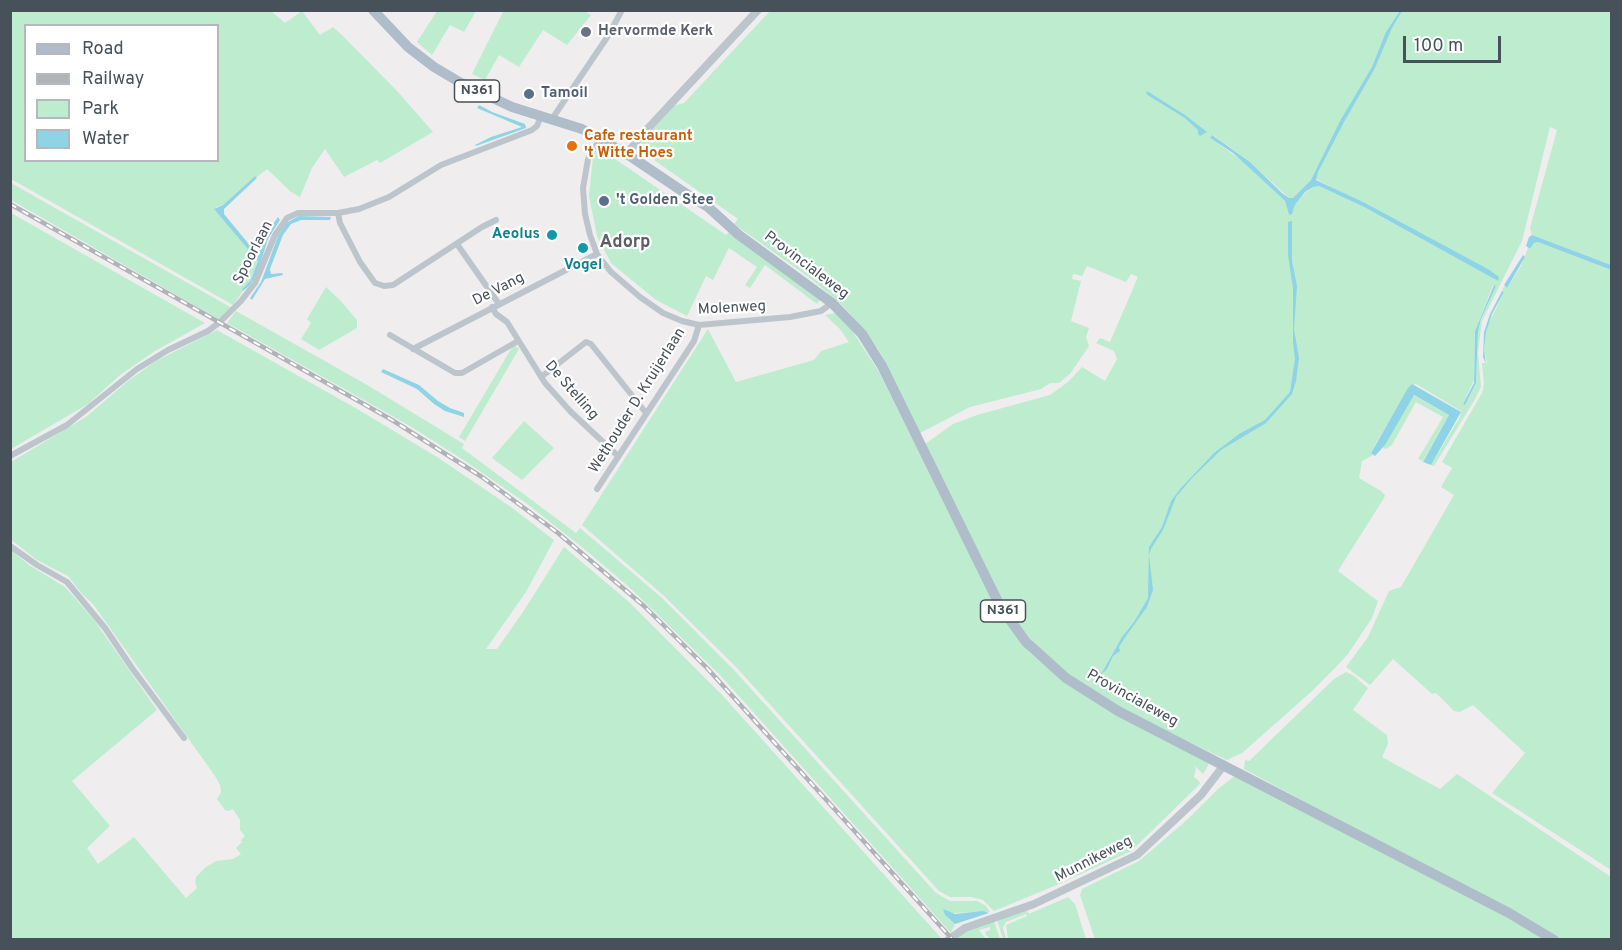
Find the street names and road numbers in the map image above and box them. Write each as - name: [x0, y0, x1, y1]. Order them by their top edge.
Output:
- road number: N361: [454, 80, 500, 102]
- street label: Spoorlaan: [230, 218, 278, 288]
- street label: Provincialeweg: [760, 228, 852, 304]
- street label: De Vang: [470, 269, 528, 311]
- street label: Molenweg: [697, 298, 767, 320]
- street label: Wethouder D. Kruijerlaan: [586, 325, 690, 477]
- street label: De Stelling: [540, 358, 602, 424]
- road number: N361: [980, 600, 1026, 622]
- street label: Provincialeweg: [1083, 666, 1181, 732]
- street label: Munnikeweg: [1052, 833, 1136, 887]

